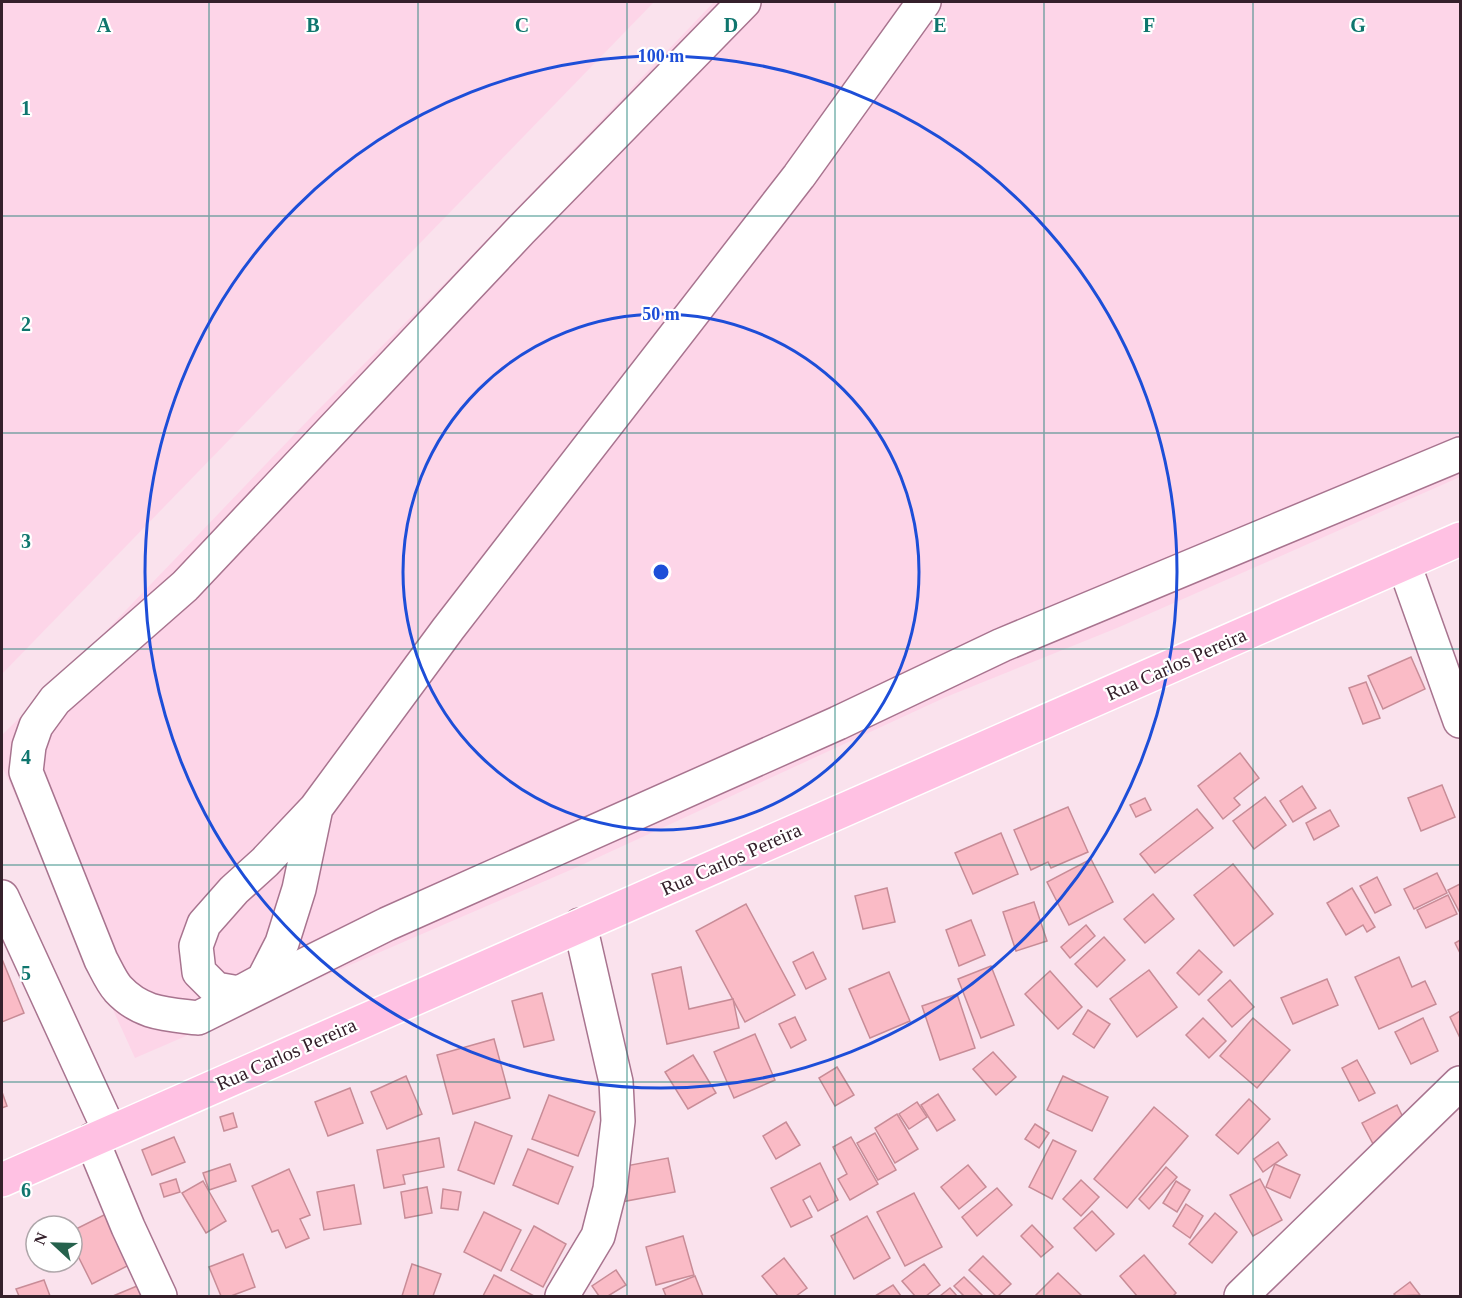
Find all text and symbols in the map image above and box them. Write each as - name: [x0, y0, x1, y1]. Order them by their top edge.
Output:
- text: A: [97, 14, 112, 36]
- text: B: [306, 14, 320, 36]
- text: C: [515, 14, 529, 36]
- text: D: [724, 14, 738, 36]
- text: E: [933, 14, 947, 36]
- text: F: [1143, 14, 1155, 36]
- text: G: [1350, 14, 1366, 36]
- text: 100 m: [638, 46, 684, 66]
- text: 1: [21, 97, 31, 119]
- text: 50 m: [642, 304, 680, 324]
- text: 2: [21, 313, 31, 335]
- text: 3: [21, 530, 31, 552]
- centre of rings: [651, 562, 671, 582]
- street label: Rua Carlos Pereira: [1103, 623, 1250, 705]
- text: 4: [21, 746, 31, 768]
- street label: Rua Carlos Pereira: [658, 818, 805, 900]
- text: 5: [21, 962, 31, 984]
- street label: Rua Carlos Pereira: [213, 1013, 360, 1095]
- text: 6: [21, 1179, 31, 1201]
- north arrow: [24, 1214, 84, 1274]
- text: N: [31, 1230, 51, 1247]

